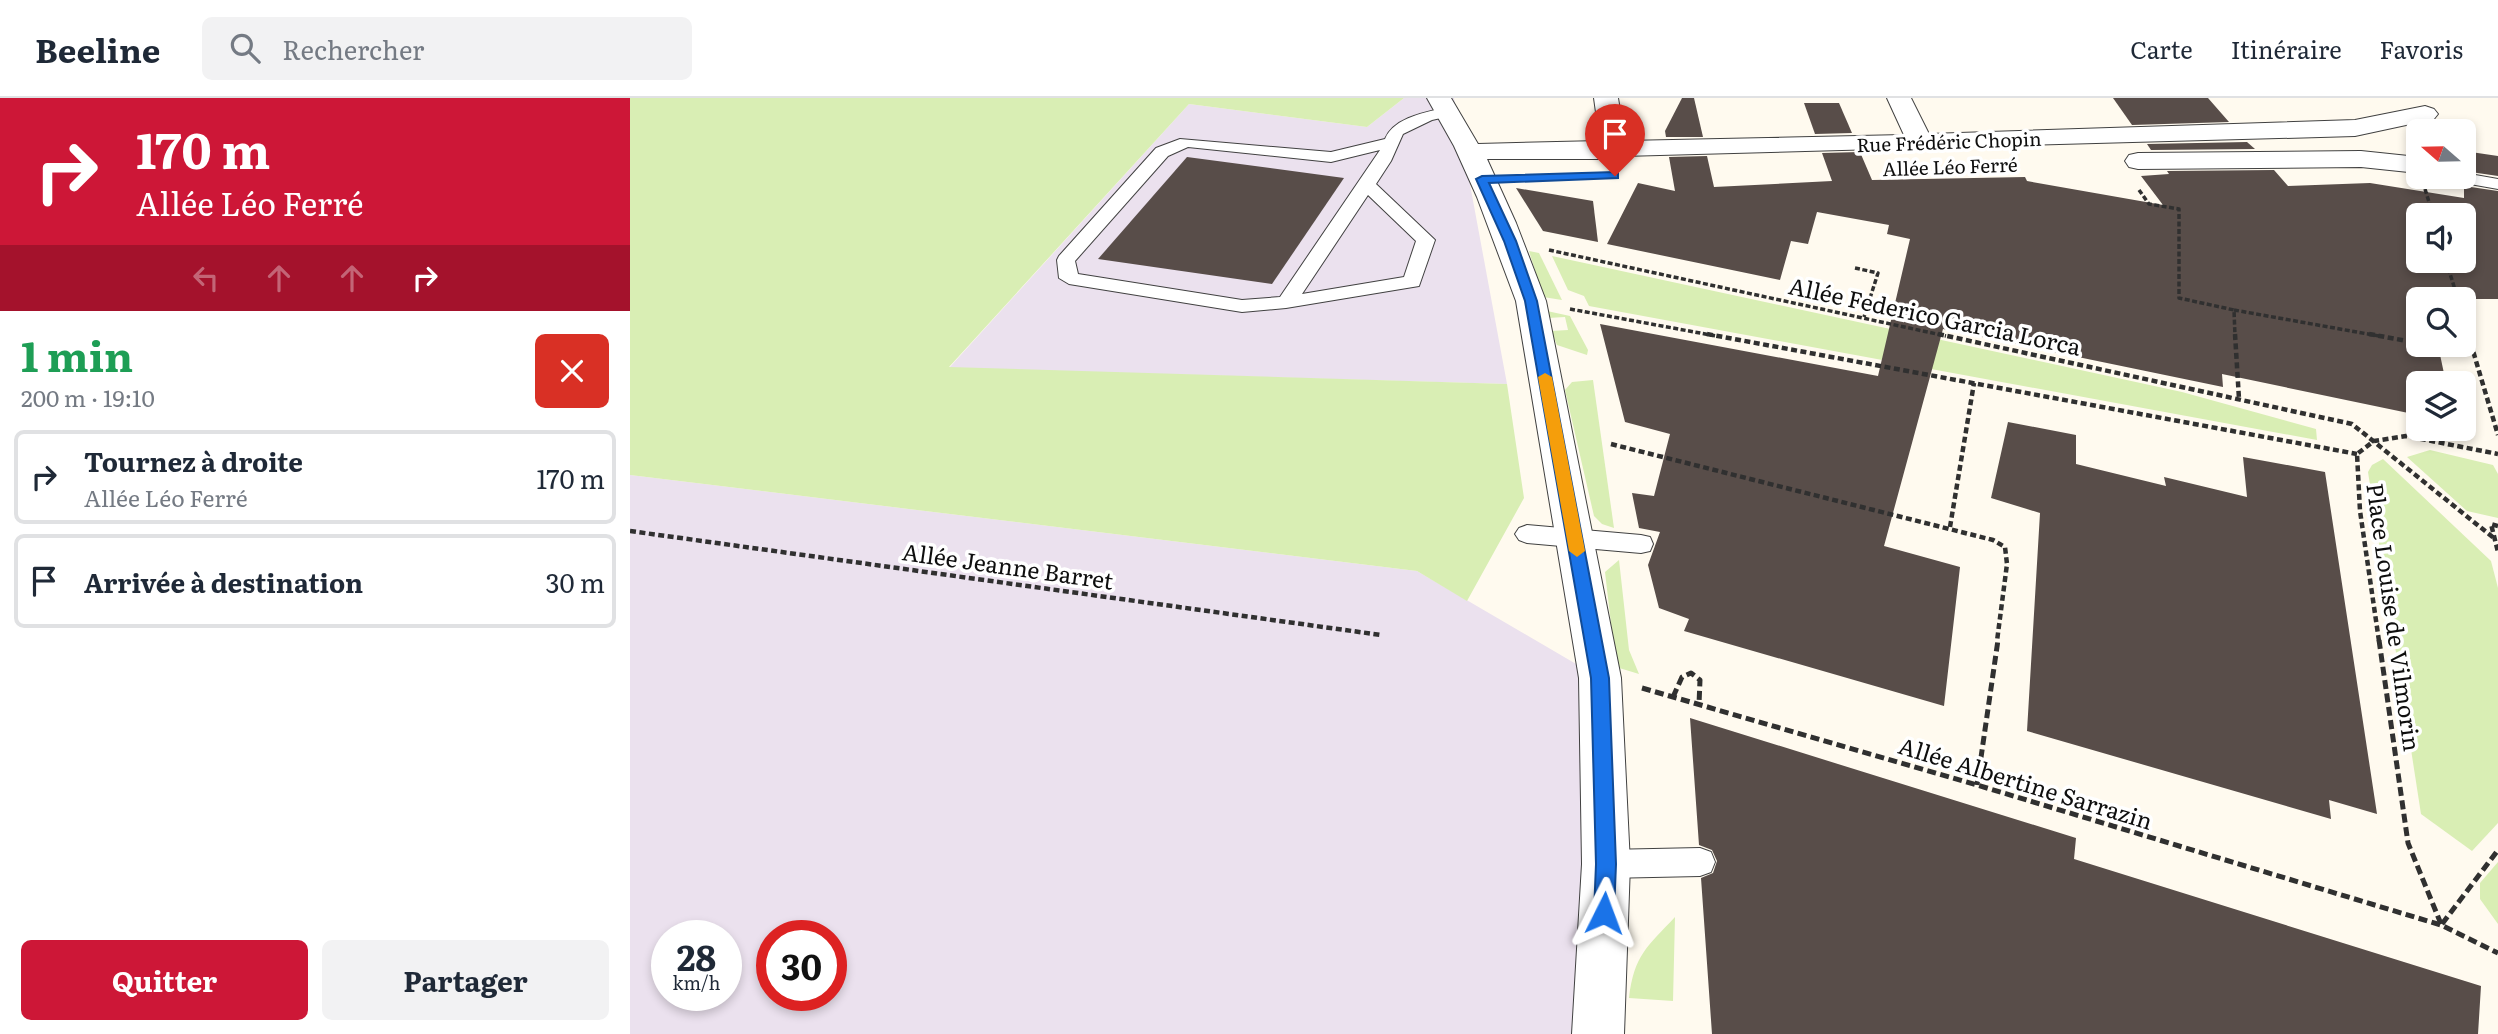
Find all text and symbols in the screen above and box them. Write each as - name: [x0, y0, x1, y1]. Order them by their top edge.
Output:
- search box: [202, 17, 692, 80]
- text: Beeline: [35, 24, 160, 73]
- icon: search: [226, 29, 264, 67]
- text: Rechercher: [282, 29, 424, 68]
- text: Carte: [2130, 31, 2193, 66]
- text: Itinéraire: [2231, 31, 2342, 66]
- text: Favoris: [2380, 31, 2463, 66]
- pin: [1585, 104, 1645, 176]
- text: 170 m: [136, 111, 270, 184]
- icon: arrive: [1596, 115, 1634, 153]
- north arrow: [2406, 119, 2476, 189]
- map controls: [2406, 119, 2476, 441]
- street label: Rue Frédéric Chopin: [1856, 124, 2042, 158]
- icon: right: [21, 126, 112, 217]
- street label: Allée Léo Ferré: [1882, 150, 2018, 182]
- text: Allée Léo Ferré: [136, 178, 364, 226]
- button: sound: [2406, 203, 2476, 273]
- icon: left: [187, 259, 225, 297]
- icon: ahead: [260, 259, 298, 297]
- icon: ahead: [333, 259, 371, 297]
- icon: right: [406, 259, 444, 297]
- street label: Allée Federico Garcia Lorca: [1786, 267, 2085, 363]
- button: search: [2406, 287, 2476, 357]
- text: 1 min: [21, 323, 133, 385]
- button: close: [535, 334, 609, 408]
- button: layers: [2406, 371, 2476, 441]
- text: 200 m · 19:10: [21, 380, 155, 414]
- text: Tournez à droite: [84, 441, 303, 480]
- icon: right: [25, 458, 63, 496]
- text: 170 m: [537, 458, 605, 497]
- text: Allée Léo Ferré: [84, 480, 248, 514]
- street label: Place Louise de Vilmorin: [2359, 481, 2431, 753]
- street label: Allée Jeanne Barret: [900, 533, 1116, 597]
- icon: arrive: [25, 562, 63, 600]
- text: Arrivée à destination: [84, 562, 363, 601]
- text: 30 m: [545, 562, 605, 601]
- street label: Allée Albertine Sarrazin: [1895, 727, 2157, 837]
- position arrow: [1567, 876, 1641, 950]
- speed limit sign: 30: [756, 920, 847, 1011]
- text: 28: [677, 930, 716, 982]
- button: Quitter: [21, 940, 308, 1020]
- button: Partager: [322, 940, 609, 1020]
- text: km/h: [673, 969, 720, 996]

